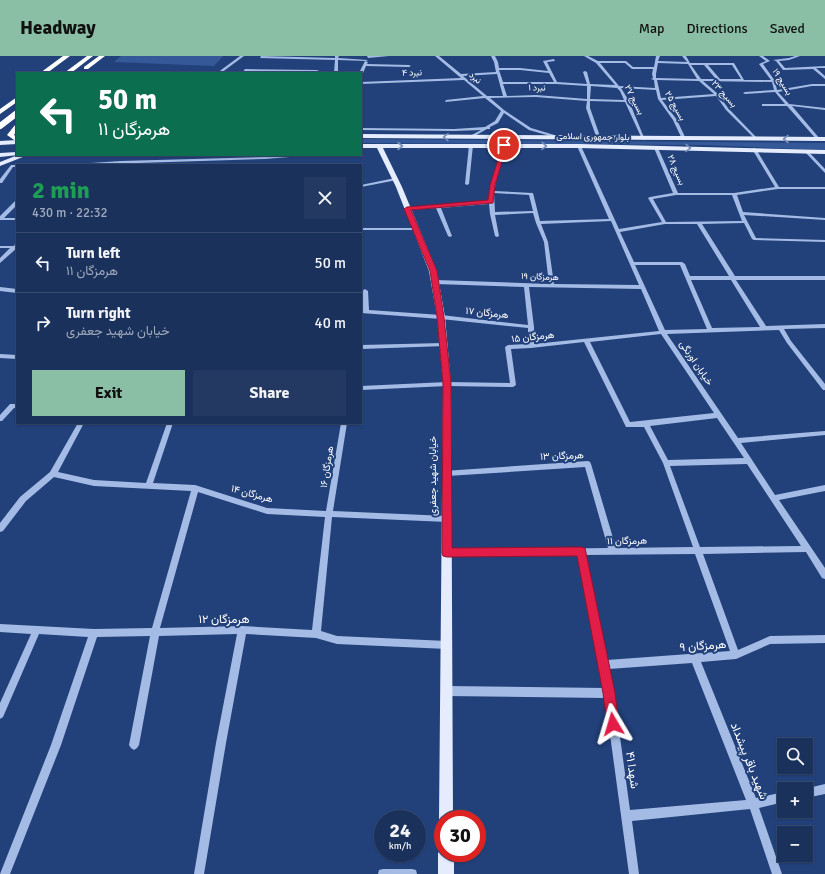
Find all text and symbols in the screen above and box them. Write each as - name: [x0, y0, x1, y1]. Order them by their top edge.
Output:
- text: Headway: [20, 16, 96, 40]
- text: Map: [639, 20, 665, 37]
- text: Directions: [687, 20, 748, 37]
- text: Saved: [770, 20, 805, 37]
- street label: نبرد ۴: [402, 67, 422, 79]
- street label: بسیج ۱۹: [770, 67, 795, 98]
- street label: نبرد: [467, 70, 484, 87]
- street label: بسیج ۲۳: [709, 78, 739, 110]
- street label: نبرد ۱: [528, 82, 546, 94]
- text: 50 m: [98, 83, 157, 117]
- street label: بسیج ۲۷: [622, 83, 646, 117]
- icon: left: [32, 88, 84, 140]
- street label: بسیج ۲۵: [662, 89, 688, 123]
- text: هرمزگان ۱۱: [98, 118, 170, 140]
- pin: [487, 128, 521, 162]
- street label: بلوار جمهوری اسلامی: [556, 131, 630, 143]
- one-way arrow: [443, 133, 449, 141]
- icon: arrive: [493, 134, 515, 156]
- one-way arrow: [783, 135, 789, 143]
- one-way arrow: [541, 141, 547, 150]
- one-way arrow: [397, 142, 403, 150]
- one-way arrow: [685, 144, 691, 152]
- street label: بسیج ۲۸: [665, 153, 687, 187]
- text: 2 min: [32, 175, 90, 205]
- button: close: [304, 177, 346, 219]
- text: 430 m · 22:32: [32, 205, 108, 221]
- text: Turn left: [66, 244, 120, 262]
- icon: left: [32, 252, 54, 274]
- text: 50 m: [315, 254, 346, 272]
- text: هرمزگان ۱۱: [66, 263, 118, 279]
- street label: هرمزگان ۱۹: [521, 271, 559, 283]
- text: Turn right: [66, 304, 131, 322]
- street label: هرمزگان ۱۷: [465, 305, 509, 321]
- icon: right: [32, 312, 54, 334]
- text: 40 m: [315, 314, 346, 332]
- text: خیابان شهید جعفری: [66, 323, 170, 339]
- street label: هرمزگان ۱۵: [511, 329, 555, 345]
- street label: خیابان اورنگی: [677, 338, 716, 388]
- button: Exit: [32, 370, 185, 416]
- button: Share: [193, 370, 346, 416]
- street label: خیابان شهید جعفری: [427, 436, 439, 516]
- street label: هرمزگان ۱۶: [318, 445, 336, 489]
- street label: هرمزگان ۱۳: [540, 449, 584, 463]
- street label: هرمزگان ۱۴: [230, 483, 274, 505]
- street label: هرمزگان ۱۱: [607, 535, 647, 547]
- street label: هرمزگان ۱۲: [199, 612, 249, 627]
- street label: هرمزگان ۹: [679, 637, 727, 655]
- position arrow: [592, 703, 634, 745]
- street label: شهید باقر پیشداد: [727, 720, 771, 802]
- map controls: [777, 738, 813, 862]
- button: search: [777, 738, 813, 774]
- street label: شهدا ۴۱: [622, 750, 642, 790]
- button: +: [777, 782, 813, 818]
- speed limit sign: 30: [434, 810, 486, 862]
- text: 24: [389, 818, 411, 843]
- button: −: [777, 826, 813, 862]
- text: km/h: [389, 840, 411, 852]

